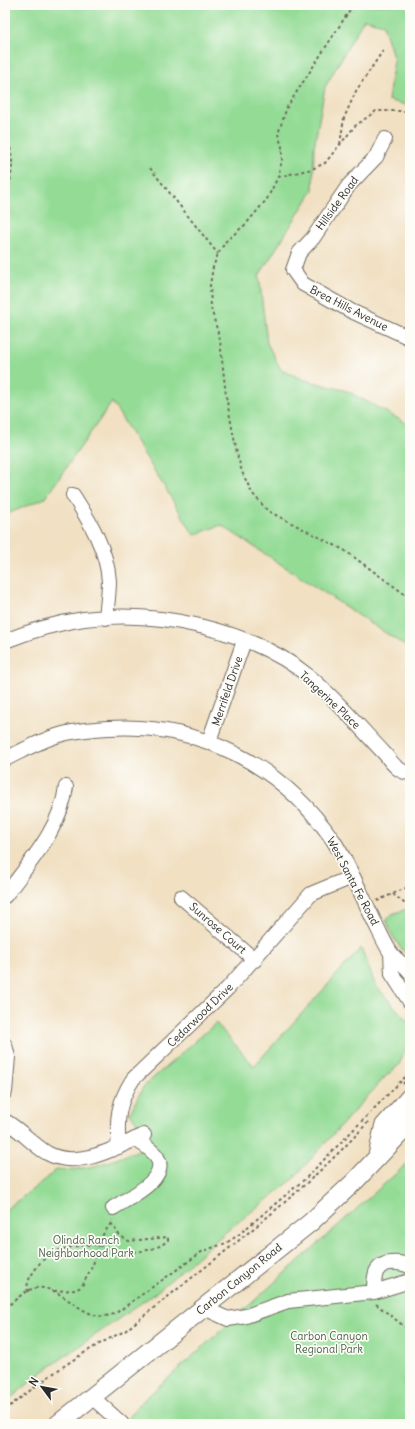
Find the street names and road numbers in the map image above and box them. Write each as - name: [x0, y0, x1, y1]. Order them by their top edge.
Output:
- street label: Hillside Road: [313, 173, 362, 233]
- street label: Brea Hills Avenue: [308, 282, 391, 334]
- street label: Merrifeld Drive: [208, 654, 246, 728]
- street label: Tangerine Place: [297, 668, 363, 732]
- street label: West Santa Fe Road: [324, 834, 382, 928]
- street label: Sunrose Court: [187, 899, 250, 957]
- street label: Cedarwood Drive: [164, 980, 236, 1050]
- street label: Carbon Canyon Road: [193, 1240, 285, 1318]

